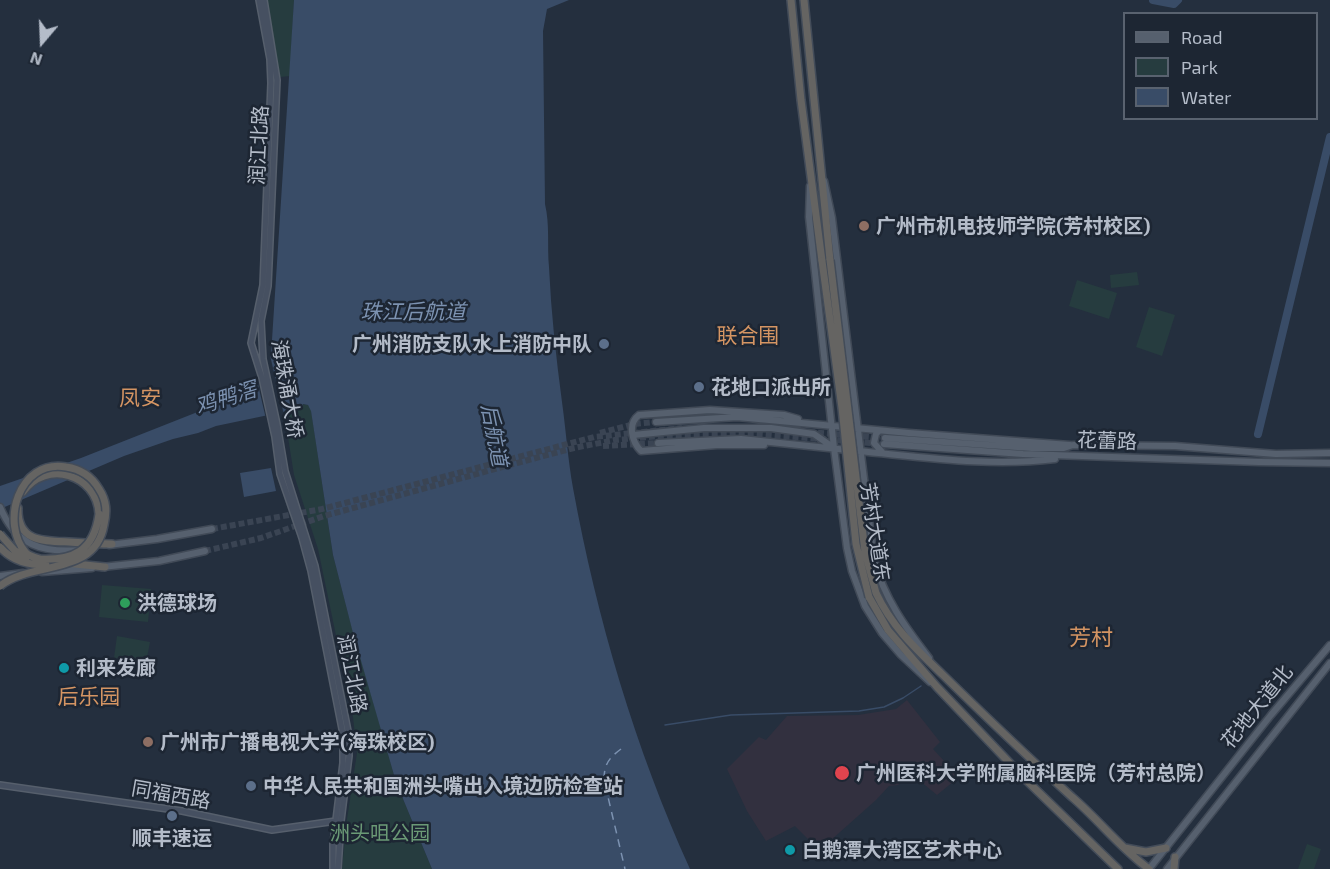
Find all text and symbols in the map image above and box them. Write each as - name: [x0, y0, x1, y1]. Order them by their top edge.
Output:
- north arrow: [12, 12, 72, 72]
- legend: [1123, 12, 1318, 120]
- text: Road: [1181, 26, 1222, 48]
- text: N: [27, 49, 45, 70]
- text: Park: [1181, 56, 1218, 78]
- text: Water: [1181, 86, 1231, 108]
- street label: 润江北路: [245, 104, 273, 186]
- place label: 广州市机电技师学院(芳村校区): [876, 214, 1151, 238]
- marker: 广州市机电技师学院(芳村校区): [857, 219, 871, 233]
- water label: 珠江后航道: [361, 299, 465, 325]
- district label: 联合围: [717, 323, 779, 349]
- place label: 广州消防支队水上消防中队: [352, 332, 592, 356]
- marker: 广州消防支队水上消防中队: [597, 337, 611, 351]
- street label: 海珠涌大桥: [266, 338, 308, 440]
- place label: 花地口派出所: [711, 375, 831, 399]
- water label: 鸡鸭滘: [192, 377, 260, 419]
- marker: 花地口派出所: [692, 380, 706, 394]
- district label: 凤安: [119, 385, 161, 411]
- water label: 后航道: [476, 402, 512, 468]
- street label: 花蕾路: [1077, 428, 1137, 454]
- street label: 芳村大道东: [855, 481, 895, 583]
- place label: 洪德球场: [137, 591, 217, 615]
- marker: 洪德球场: [118, 596, 132, 610]
- district label: 芳村: [1069, 625, 1113, 651]
- street label: 润江北路: [333, 632, 371, 716]
- place label: 利来发廊: [76, 656, 156, 680]
- marker: 利来发廊: [57, 661, 71, 675]
- street label: 花地大道北: [1216, 661, 1298, 753]
- district label: 后乐园: [58, 684, 120, 710]
- place label: 广州市广播电视大学(海珠校区): [160, 730, 435, 754]
- marker: 广州市广播电视大学(海珠校区): [141, 735, 155, 749]
- place label: 广州医科大学附属脑科医院（芳村总院）: [856, 761, 1216, 785]
- marker: 广州医科大学附属脑科医院（芳村总院）: [833, 764, 851, 782]
- place label: 中华人民共和国洲头嘴出入境边防检查站: [263, 774, 623, 798]
- street label: 同福西路: [130, 776, 212, 814]
- marker: 中华人民共和国洲头嘴出入境边防检查站: [244, 779, 258, 793]
- marker: 顺丰速运: [165, 809, 179, 823]
- park label: 洲头咀公园: [330, 821, 430, 845]
- place label: 顺丰速运: [132, 826, 212, 850]
- place label: 白鹅潭大湾区艺术中心: [802, 838, 1002, 862]
- marker: 白鹅潭大湾区艺术中心: [783, 843, 797, 857]

